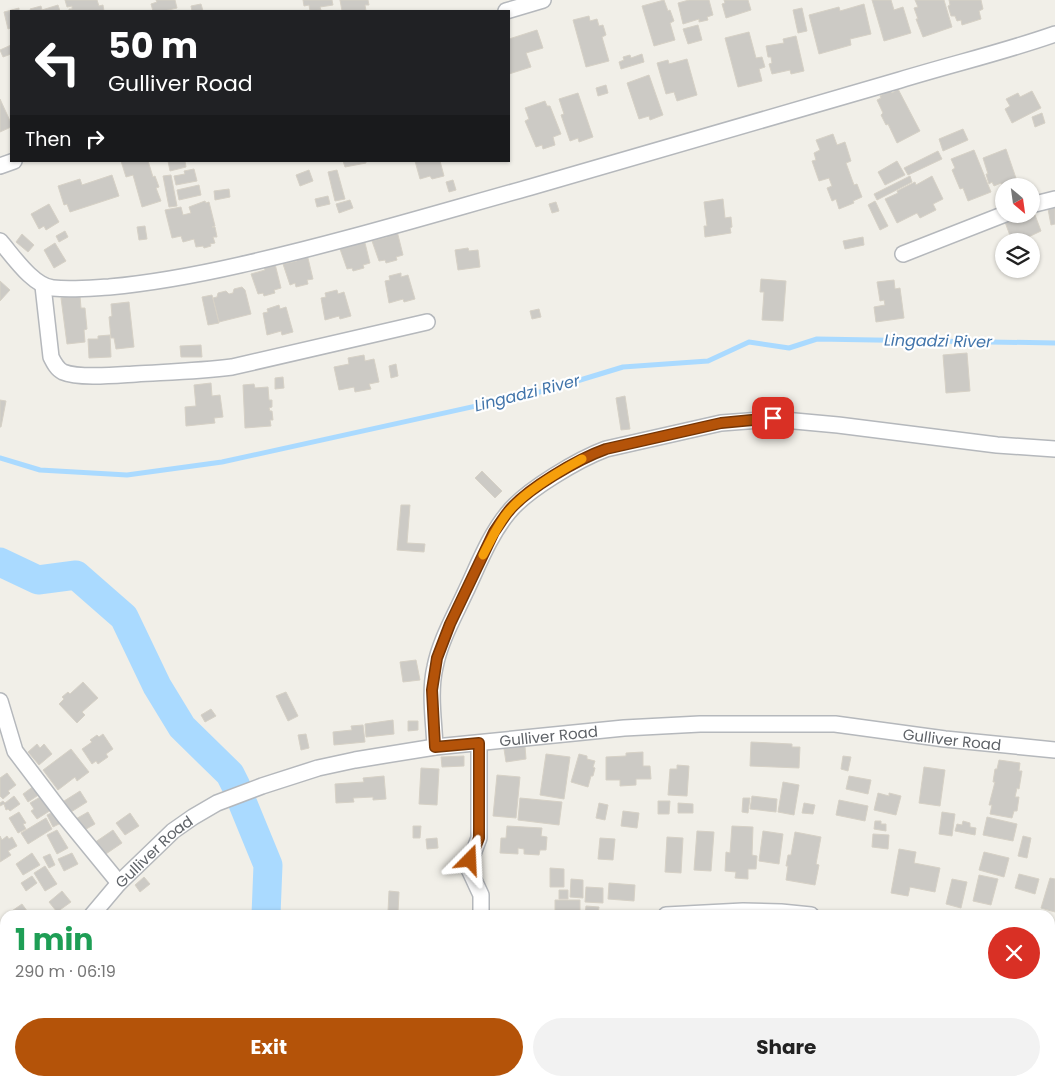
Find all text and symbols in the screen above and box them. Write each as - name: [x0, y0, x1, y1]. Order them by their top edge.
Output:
- text: 50 m: [108, 21, 198, 70]
- icon: left: [25, 30, 90, 95]
- text: Gulliver Road: [108, 68, 253, 99]
- icon: right: [81, 125, 109, 153]
- text: Then: [25, 126, 71, 153]
- north arrow: [995, 178, 1040, 222]
- map controls: [995, 178, 1040, 278]
- button: layers: [995, 233, 1040, 278]
- water label: Lingadzi River: [884, 329, 993, 353]
- water label: Lingadzi River: [472, 369, 583, 417]
- pin: [752, 397, 794, 439]
- icon: arrive: [759, 404, 787, 432]
- street label: Gulliver Road: [498, 720, 599, 751]
- street label: Gulliver Road: [902, 723, 1002, 755]
- street label: Gulliver Road: [110, 810, 197, 892]
- position arrow: [443, 833, 495, 885]
- text: 1 min: [15, 918, 93, 961]
- button: close: [988, 927, 1040, 979]
- text: 290 m · 06:19: [15, 960, 116, 983]
- button: Exit: [15, 1018, 523, 1076]
- button: Share: [533, 1018, 1040, 1076]

